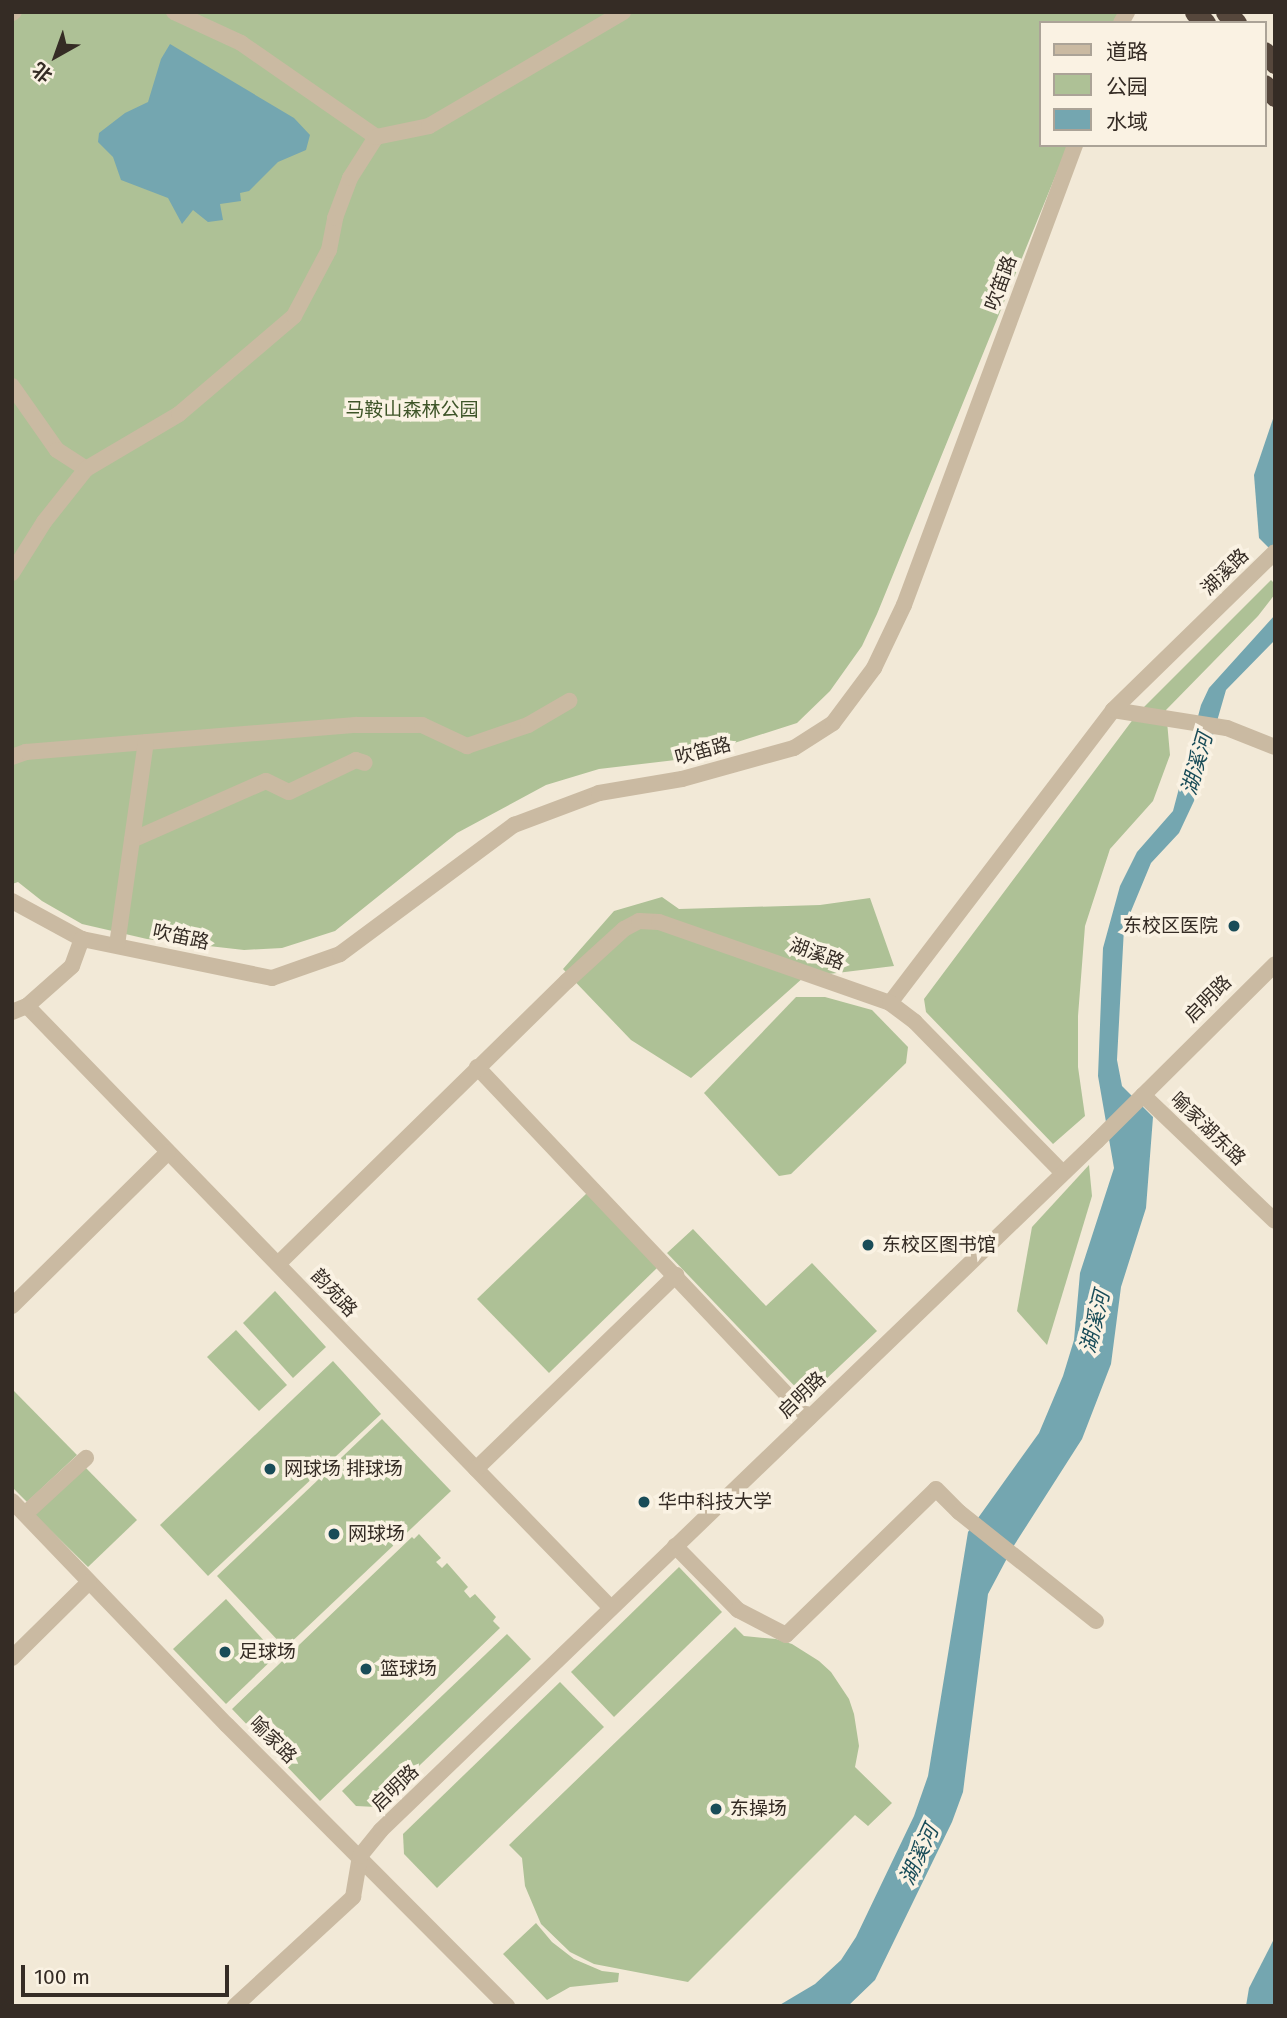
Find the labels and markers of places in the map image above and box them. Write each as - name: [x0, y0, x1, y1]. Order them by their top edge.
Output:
- place label: 东校区医院: [1123, 915, 1218, 937]
- marker: 东校区医院: [1224, 916, 1244, 936]
- place label: 东校区图书馆: [882, 1234, 996, 1256]
- marker: 东校区图书馆: [860, 1237, 876, 1253]
- place label: 网球场 排球场: [284, 1458, 403, 1480]
- marker: 网球场 排球场: [262, 1461, 278, 1477]
- place label: 华中科技大学: [658, 1491, 772, 1513]
- marker: 华中科技大学: [636, 1494, 652, 1510]
- place label: 网球场: [348, 1523, 405, 1545]
- marker: 网球场: [326, 1526, 342, 1542]
- place label: 足球场: [239, 1641, 296, 1663]
- marker: 足球场: [217, 1644, 233, 1660]
- place label: 篮球场: [380, 1658, 437, 1680]
- marker: 篮球场: [358, 1661, 374, 1677]
- place label: 东操场: [730, 1798, 787, 1820]
- marker: 东操场: [708, 1801, 724, 1817]

